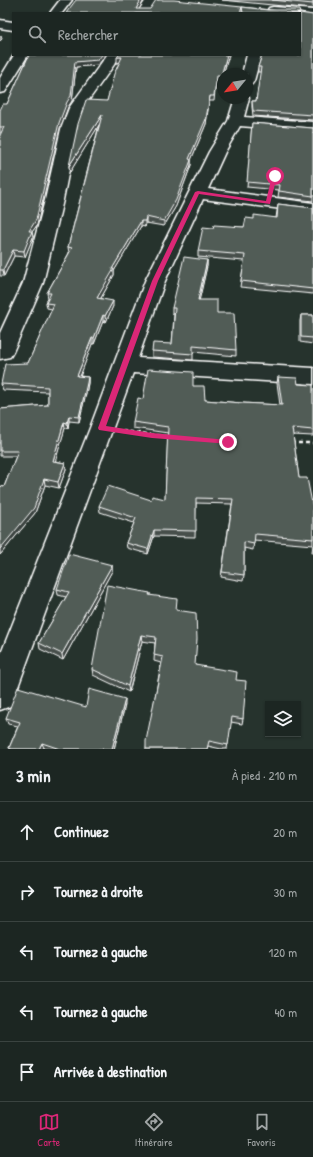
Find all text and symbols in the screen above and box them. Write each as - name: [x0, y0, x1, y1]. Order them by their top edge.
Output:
- search box: [12, 12, 301, 56]
- icon: search: [26, 23, 48, 45]
- text: Rechercher: [58, 24, 119, 45]
- north arrow: [217, 68, 253, 104]
- route start: [266, 167, 284, 185]
- route end: [219, 433, 237, 451]
- map controls: [265, 701, 301, 737]
- button: layers: [265, 701, 301, 737]
- text: 3 min: [16, 764, 51, 787]
- text: À pied · 210 m: [232, 766, 297, 784]
- icon: ahead: [16, 821, 38, 843]
- text: Continuez: [54, 821, 109, 842]
- text: 20 m: [273, 823, 297, 841]
- icon: right: [16, 881, 38, 903]
- text: Tournez à droite: [54, 881, 143, 902]
- text: 30 m: [274, 883, 297, 901]
- icon: left: [16, 941, 38, 963]
- text: Tournez à gauche: [54, 941, 147, 962]
- text: 120 m: [269, 943, 297, 961]
- icon: left: [16, 1001, 38, 1023]
- text: Tournez à gauche: [54, 1001, 147, 1022]
- text: 40 m: [274, 1003, 297, 1021]
- icon: arrive: [16, 1061, 38, 1083]
- text: Arrivée à destination: [54, 1061, 167, 1082]
- tab: Carte: [37, 1111, 60, 1149]
- tab: Itinéraire: [135, 1111, 173, 1149]
- tab: Favoris: [247, 1111, 276, 1149]

